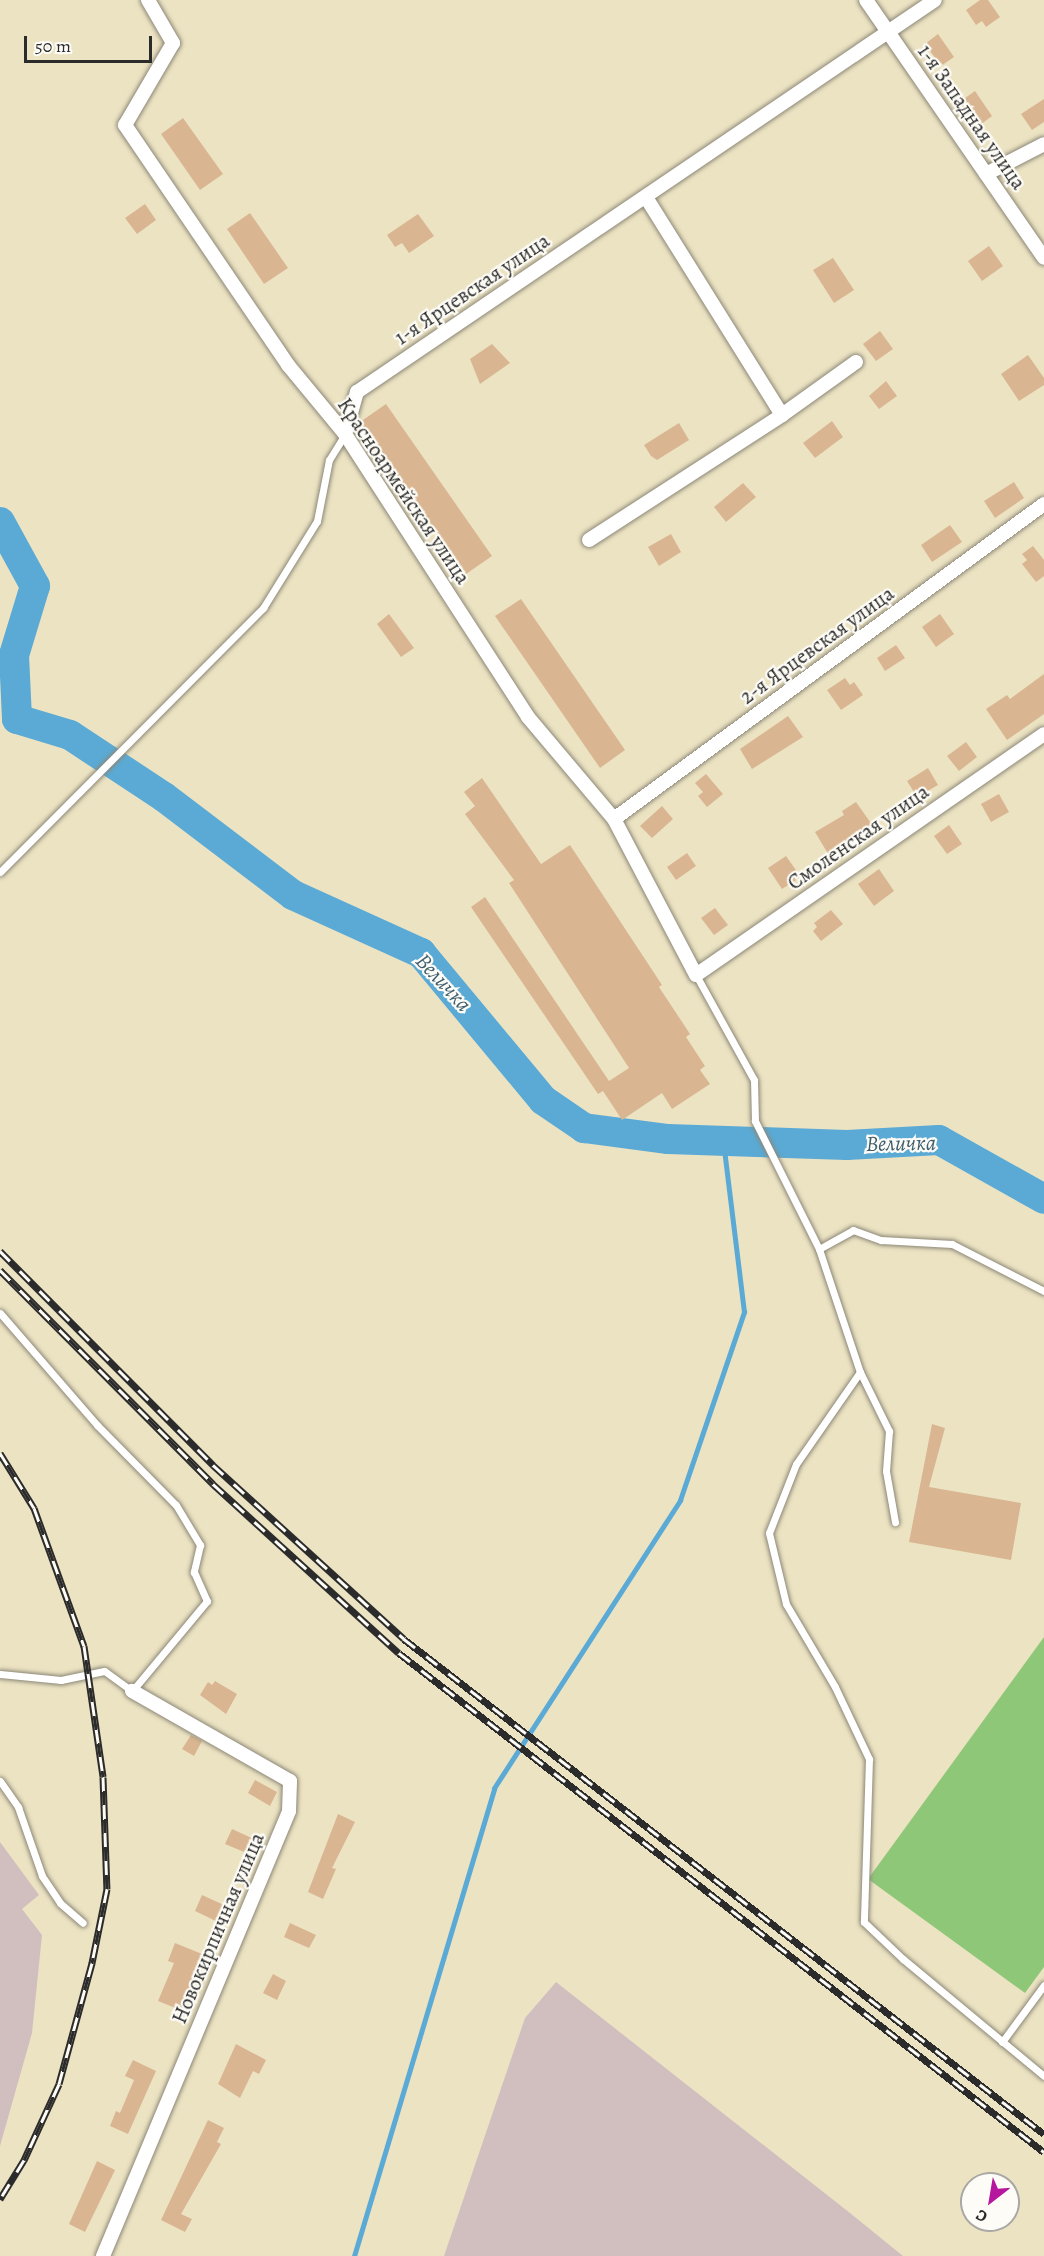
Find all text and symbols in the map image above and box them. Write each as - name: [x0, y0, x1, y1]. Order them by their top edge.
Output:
- scale bar: [27, 24, 154, 62]
- text: 50 m: [35, 34, 71, 58]
- street label: 1-я Западная улица: [912, 40, 1032, 194]
- street label: 1-я Ярцевская улица: [390, 228, 554, 350]
- street label: Красноармейская улица: [332, 393, 476, 589]
- street label: 2-я Ярцевская улица: [735, 581, 899, 709]
- street label: Смоленская улица: [782, 779, 934, 895]
- water label: Величка: [409, 948, 477, 1018]
- water label: Величка: [866, 1130, 936, 1158]
- street label: Новокирпичная улица: [166, 1829, 270, 2027]
- north arrow: [960, 2172, 1020, 2232]
- text: С: [972, 2204, 992, 2228]

